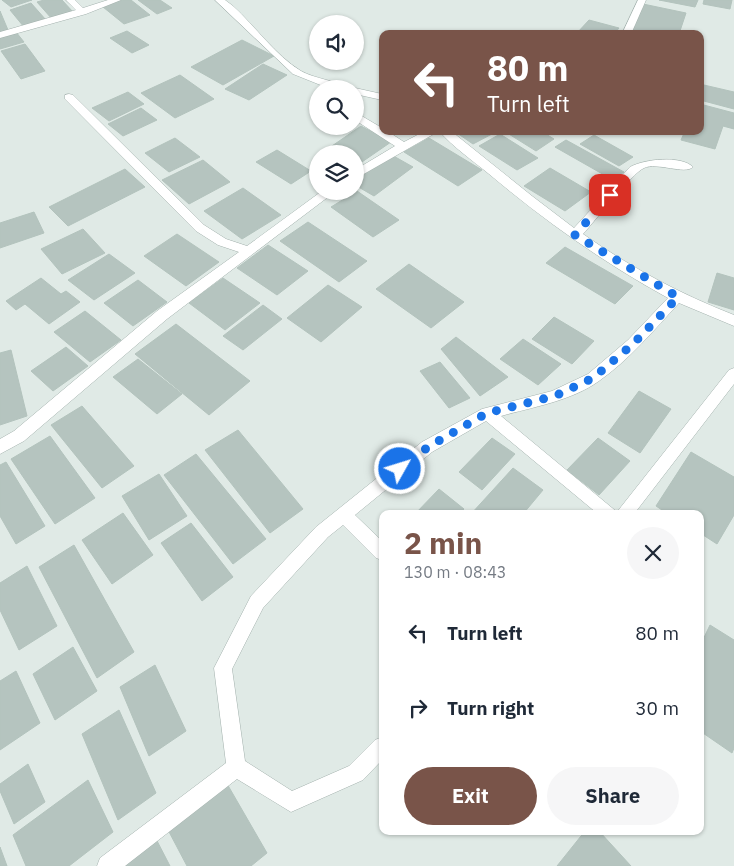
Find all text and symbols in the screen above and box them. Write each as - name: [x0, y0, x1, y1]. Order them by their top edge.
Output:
- map controls: [309, 15, 364, 200]
- button: sound: [309, 15, 364, 70]
- text: 80 m: [487, 45, 569, 91]
- icon: left: [404, 50, 469, 115]
- button: search: [309, 80, 364, 135]
- text: Turn left: [487, 89, 570, 118]
- button: layers: [309, 145, 364, 200]
- pin: [589, 174, 631, 216]
- icon: arrive: [596, 181, 624, 209]
- position arrow: [373, 442, 425, 494]
- text: 2 min: [404, 523, 482, 562]
- button: close: [627, 527, 679, 579]
- text: 130 m · 08:43: [404, 562, 506, 582]
- icon: left: [404, 619, 432, 647]
- text: Turn left: [447, 621, 523, 645]
- text: 80 m: [635, 621, 679, 645]
- icon: right: [404, 694, 432, 722]
- text: Turn right: [447, 696, 534, 720]
- text: 30 m: [635, 696, 679, 720]
- button: Exit: [404, 767, 537, 825]
- button: Share: [547, 767, 679, 825]

